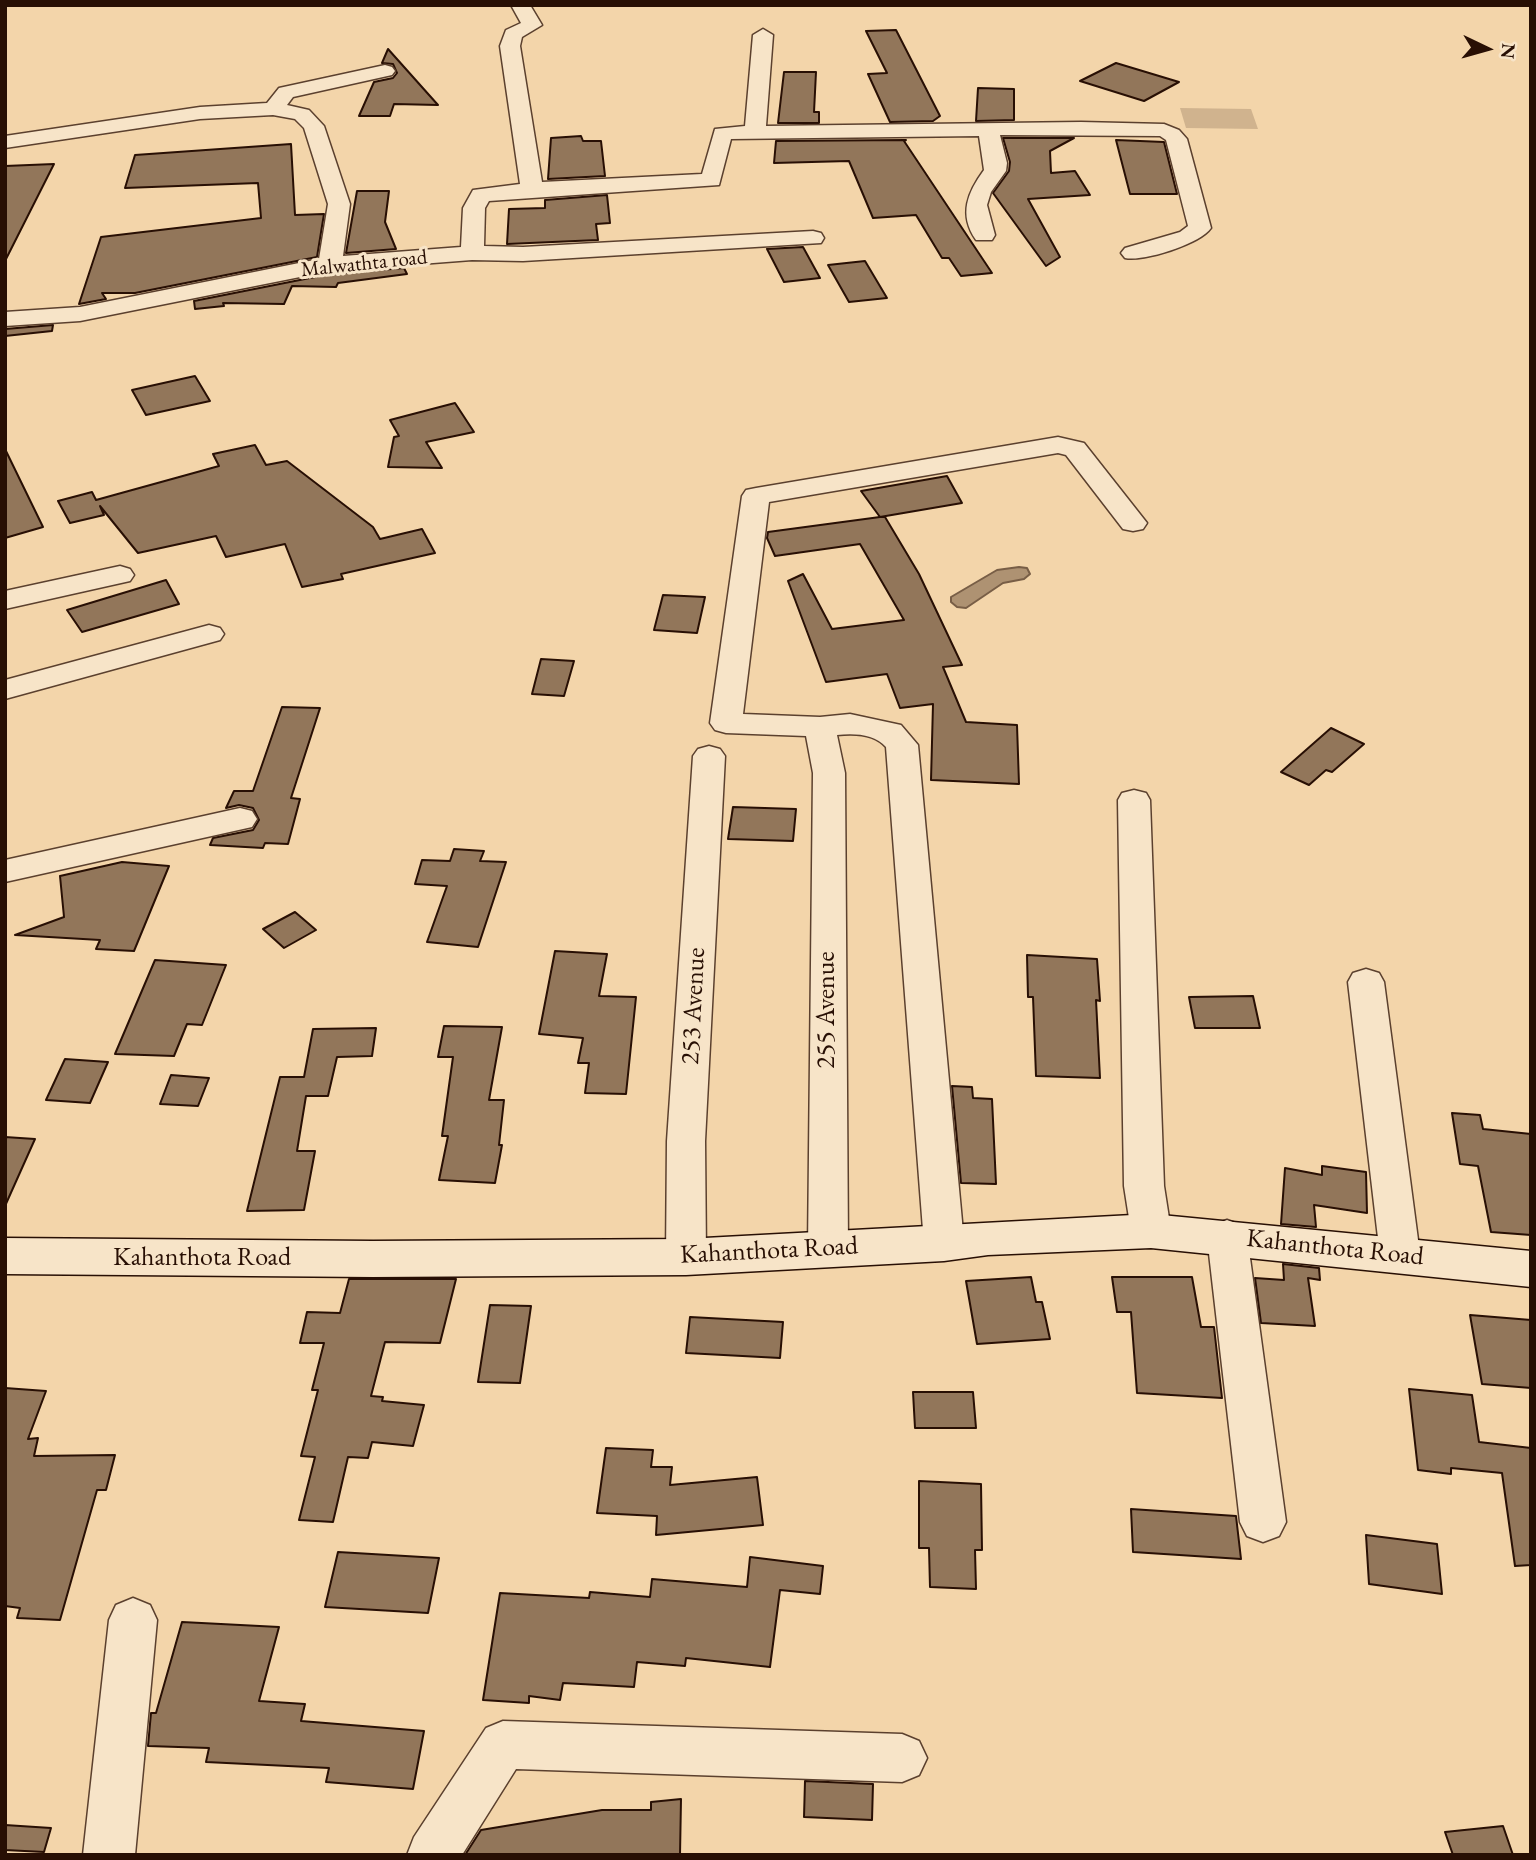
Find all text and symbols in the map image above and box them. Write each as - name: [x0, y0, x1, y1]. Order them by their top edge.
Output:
- north arrow: [1452, 14, 1522, 84]
- text: N: [1495, 42, 1522, 60]
- street label: Malwathta road: [300, 245, 428, 283]
- street label: 253 Avenue: [675, 947, 713, 1065]
- street label: 255 Avenue: [811, 951, 843, 1069]
- street label: Kahanthota Road: [1245, 1223, 1425, 1273]
- street label: Kahanthota Road: [679, 1231, 859, 1271]
- street label: Kahanthota Road: [113, 1242, 291, 1274]

